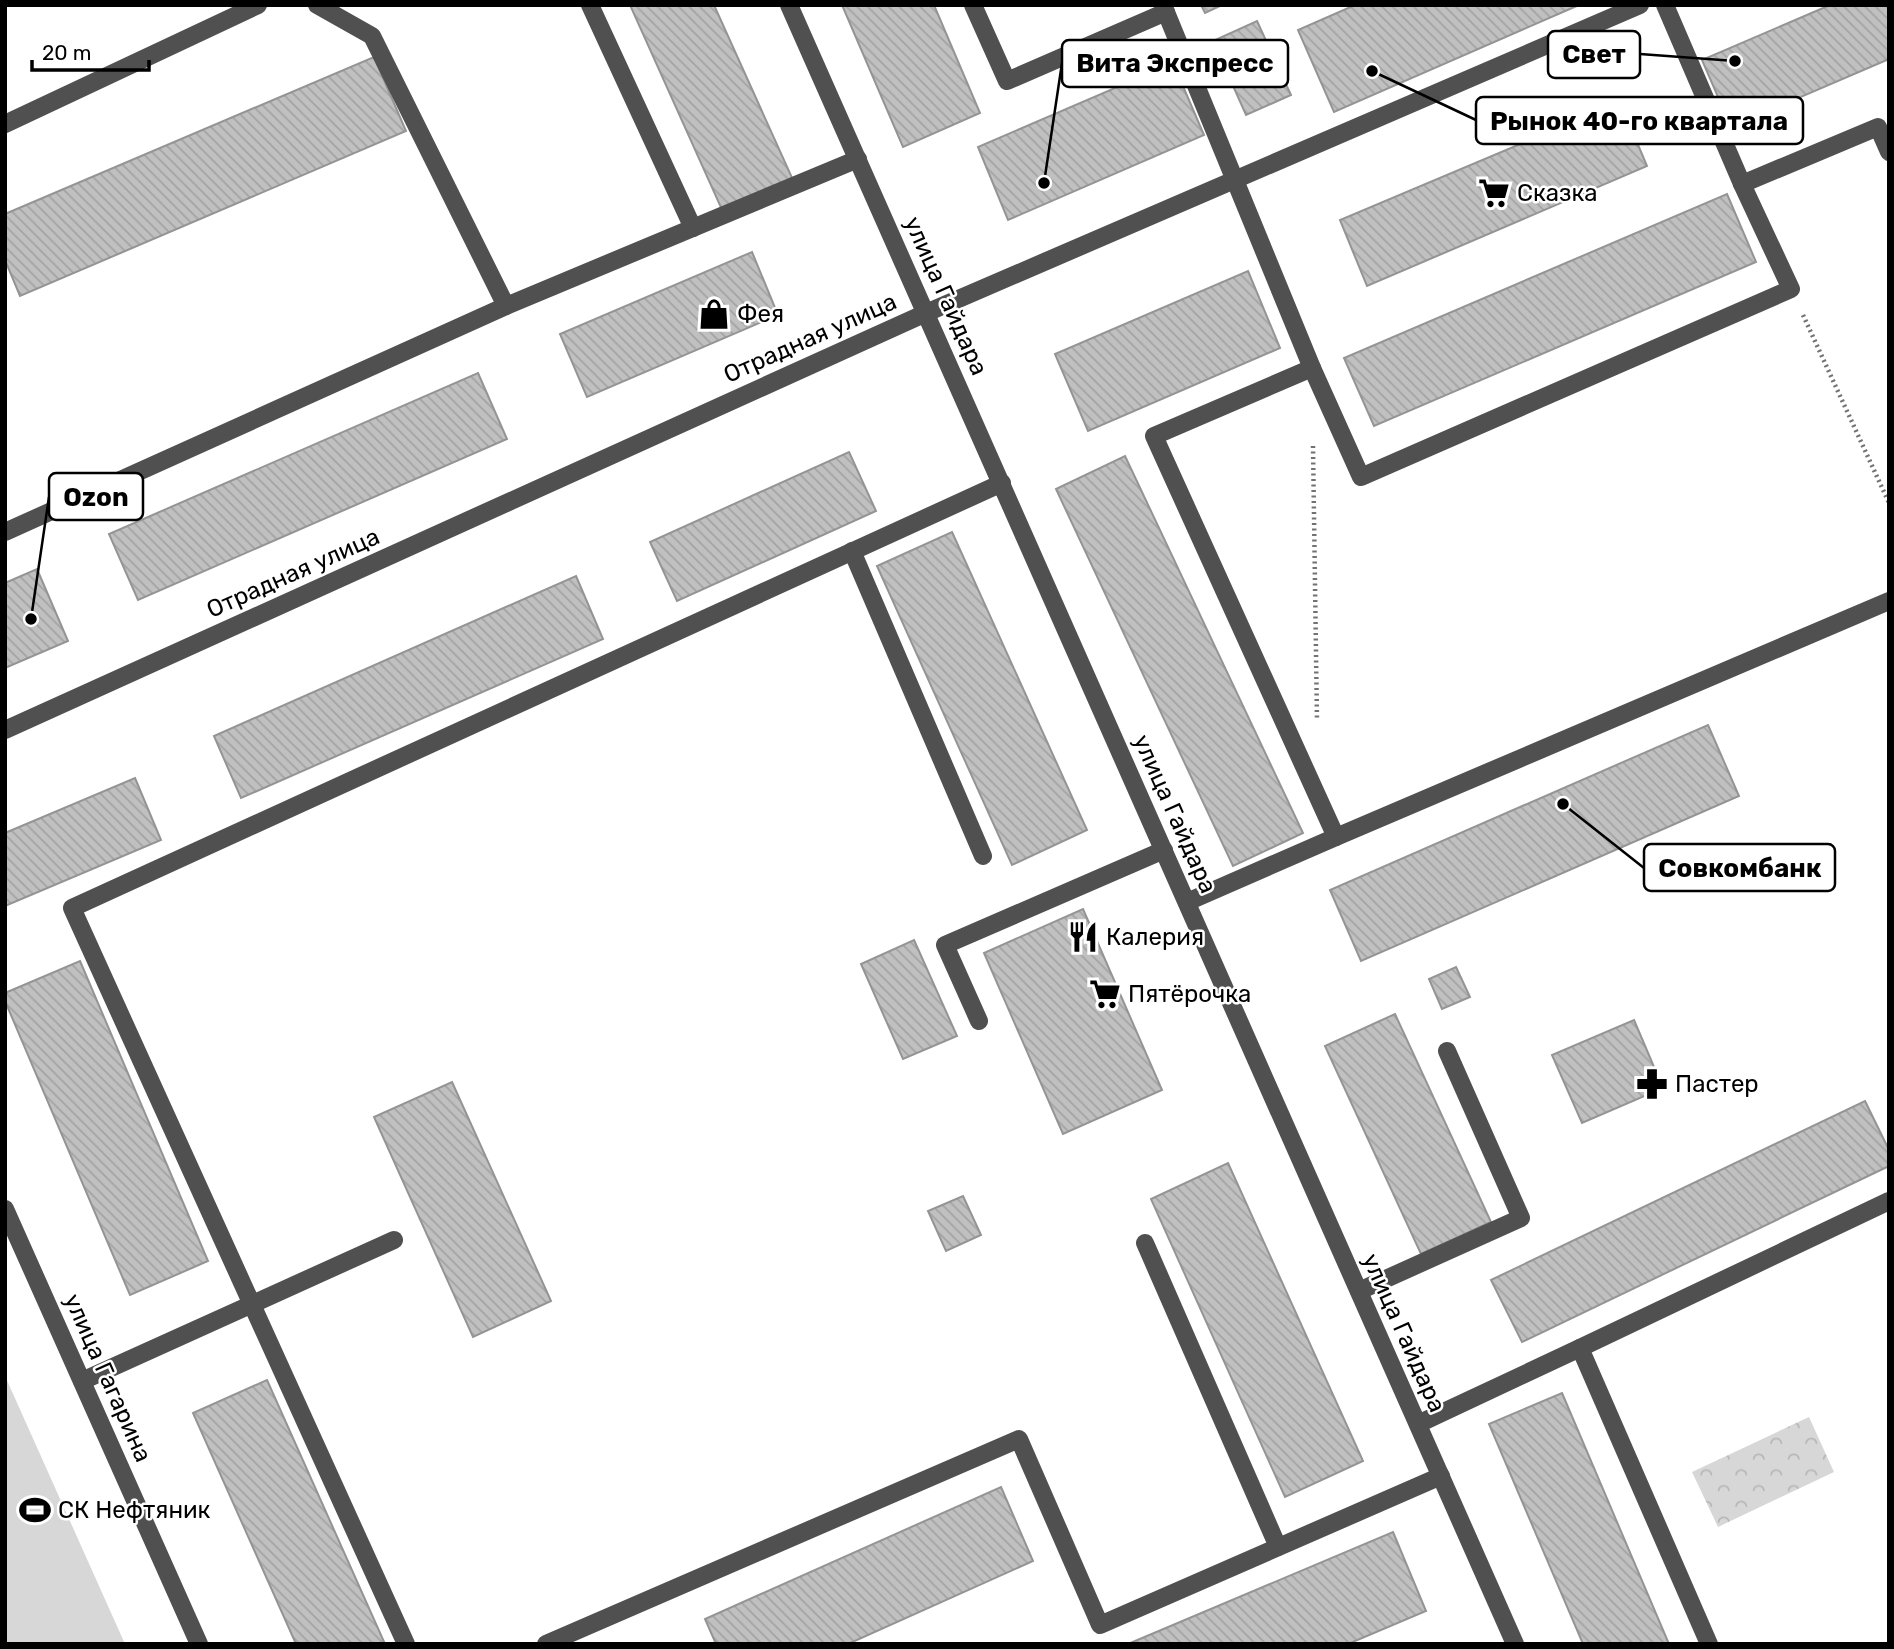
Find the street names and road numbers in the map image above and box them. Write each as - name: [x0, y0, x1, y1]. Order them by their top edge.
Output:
- street label: улица Гайдара: [899, 212, 993, 380]
- street label: Отрадная улица: [719, 287, 901, 389]
- street label: Отрадная улица: [202, 522, 384, 624]
- street label: улица Гайдара: [1128, 730, 1222, 898]
- street label: улица Гайдара: [1357, 1249, 1451, 1417]
- street label: улица Гагарина: [58, 1290, 158, 1466]

